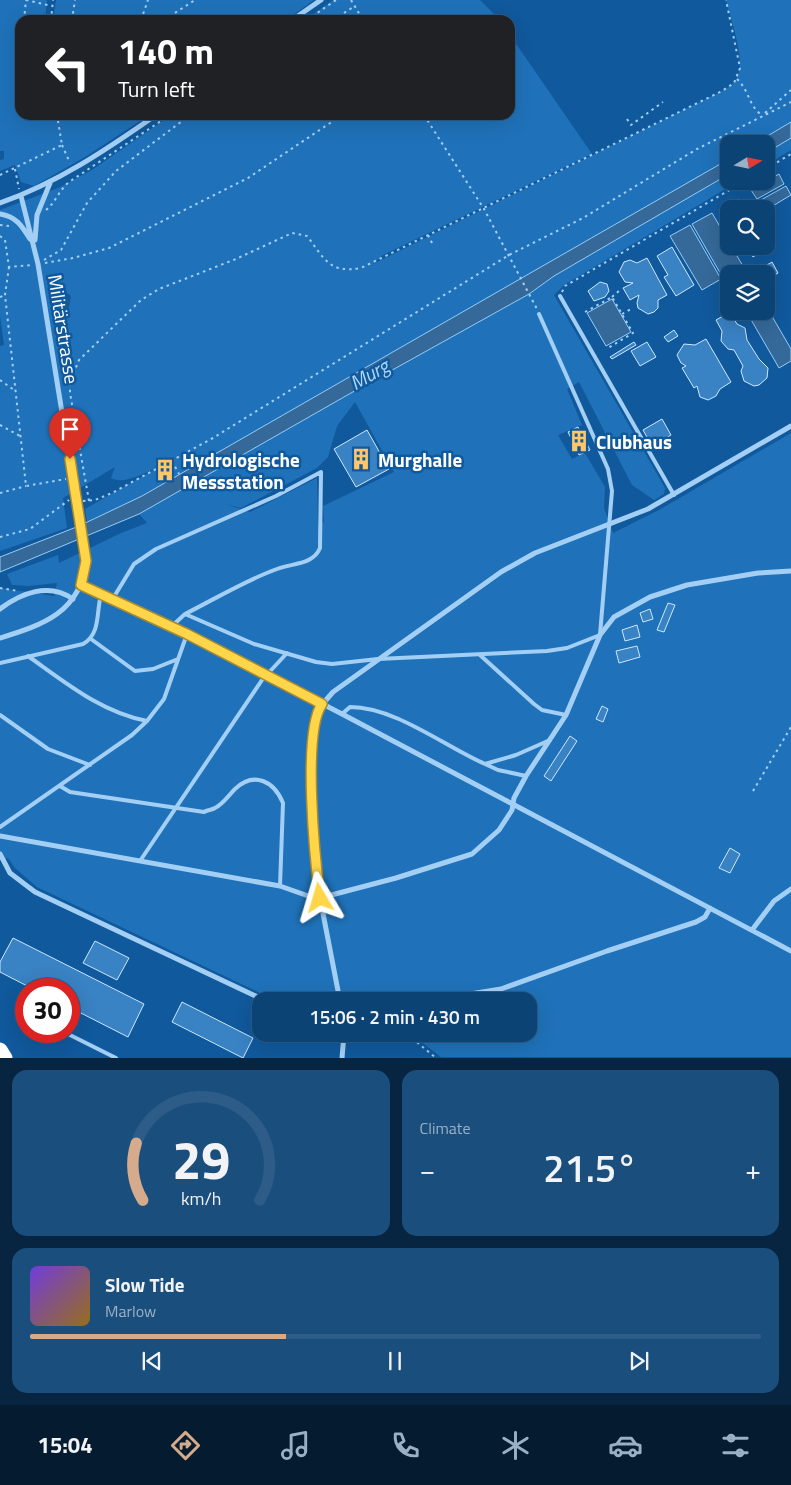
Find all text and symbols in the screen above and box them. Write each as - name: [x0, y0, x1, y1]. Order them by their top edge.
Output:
- text: 140 m: [118, 24, 214, 78]
- icon: left: [35, 35, 100, 100]
- text: Turn left: [118, 72, 195, 106]
- north arrow: [720, 135, 775, 190]
- map controls: [720, 135, 775, 320]
- button: search: [720, 200, 775, 255]
- button: layers: [720, 265, 775, 320]
- street label: Militärstrasse: [41, 272, 87, 386]
- water label: Murg: [343, 349, 397, 398]
- pin: [49, 408, 91, 459]
- icon: arrive: [56, 415, 84, 443]
- place label: Clubhaus: [596, 427, 672, 456]
- building icon: Clubhaus: [566, 428, 592, 454]
- place label: Hydrologische Messstation: [182, 445, 300, 496]
- place label: Murghalle: [378, 445, 462, 474]
- building icon: Murghalle: [348, 446, 374, 472]
- building icon: Hydrologische Messstation: [152, 457, 178, 483]
- position arrow: [293, 871, 345, 923]
- speed limit sign: 30: [15, 978, 80, 1043]
- text: 15:06 · 2 min · 430 m: [309, 1002, 480, 1031]
- text: Climate: [420, 1116, 471, 1140]
- text: 29: [172, 1120, 230, 1199]
- text: 21.5°: [543, 1139, 637, 1197]
- text: −: [420, 1148, 435, 1191]
- text: +: [745, 1148, 761, 1191]
- text: km/h: [181, 1185, 221, 1212]
- text: Slow Tide: [105, 1270, 184, 1299]
- text: Marlow: [105, 1299, 156, 1323]
- icon: previous: [138, 1347, 166, 1375]
- icon: pause: [381, 1347, 409, 1375]
- icon: next: [625, 1347, 653, 1375]
- text: 15:04: [38, 1428, 92, 1462]
- icon: directions: [168, 1428, 203, 1463]
- icon: music: [278, 1428, 313, 1463]
- icon: phone: [388, 1428, 423, 1463]
- icon: climate: [498, 1428, 533, 1463]
- icon: car: [608, 1428, 643, 1463]
- icon: filters: [718, 1428, 753, 1463]

